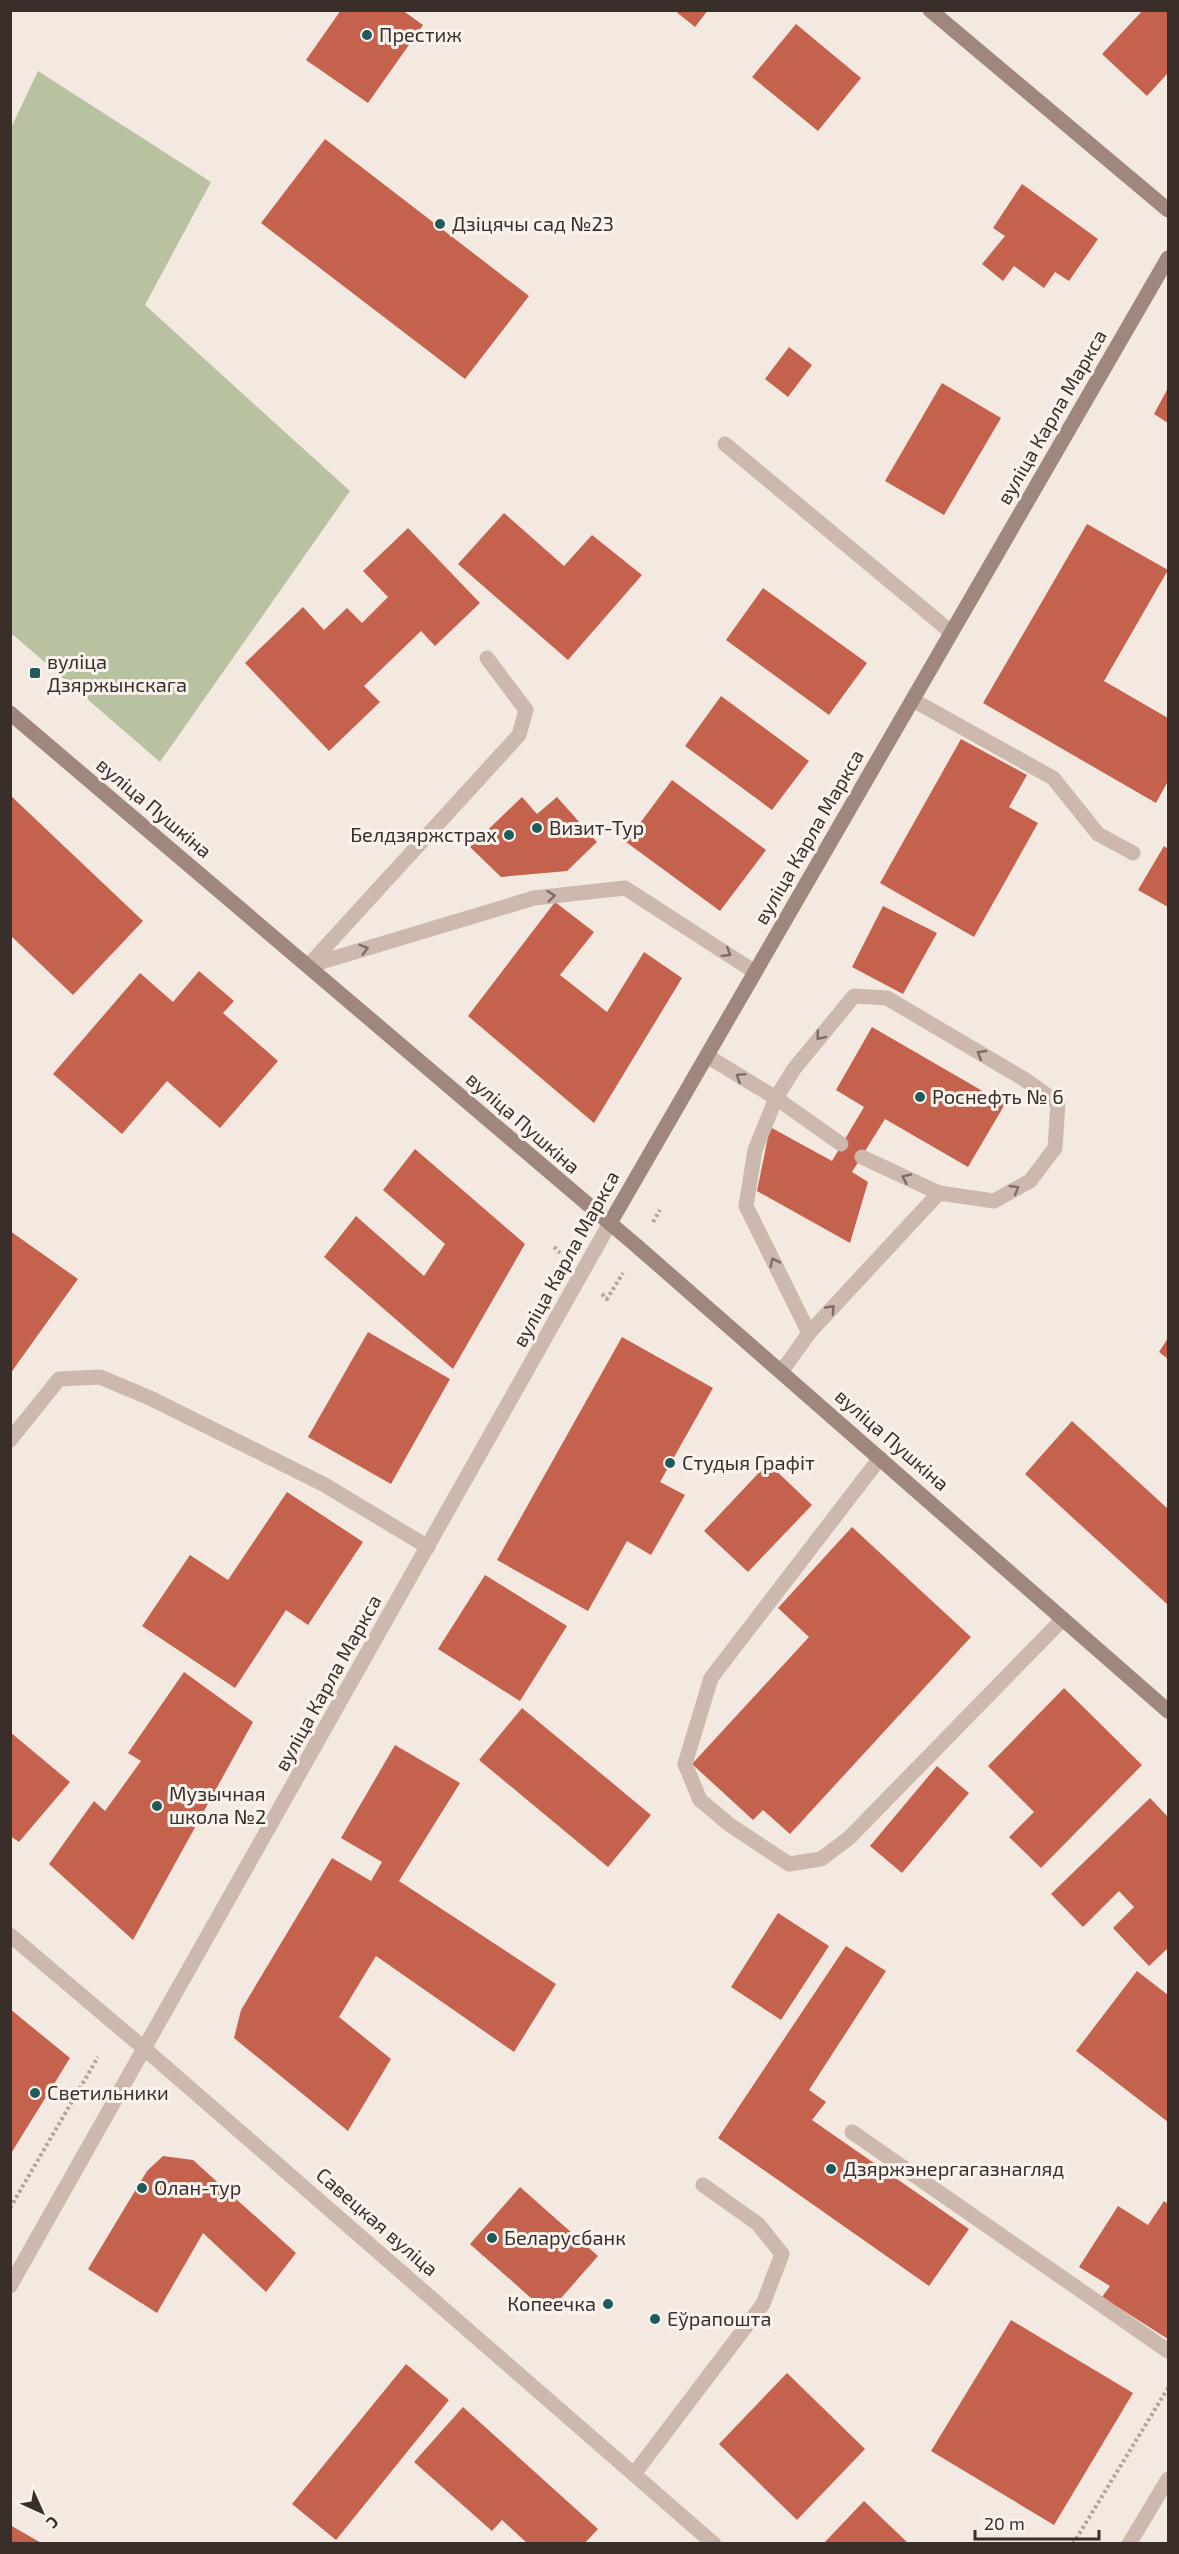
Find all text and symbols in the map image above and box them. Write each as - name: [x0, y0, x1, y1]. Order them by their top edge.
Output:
- place label: Престиж: [379, 22, 462, 46]
- marker: Престиж: [360, 28, 374, 42]
- place label: Дзіцячы сад №23: [452, 211, 614, 235]
- marker: Дзіцячы сад №23: [433, 217, 447, 231]
- street label: вуліца Карла Маркса: [991, 325, 1112, 509]
- place label: вуліца Дзяржынскага: [47, 649, 187, 696]
- marker: вуліца Дзяржынскага: [28, 666, 42, 680]
- street label: вуліца Карла Маркса: [748, 745, 869, 929]
- street label: вуліца Пушкіна: [91, 752, 217, 863]
- place label: Визит-Тур: [549, 815, 644, 840]
- marker: Визит-Тур: [530, 821, 544, 835]
- place label: Белдзяржстрах: [350, 822, 497, 846]
- marker: Белдзяржстрах: [502, 828, 516, 842]
- one-way arrow: [547, 890, 556, 903]
- one-way arrow: [358, 944, 369, 956]
- one-way arrow: [721, 946, 731, 958]
- one-way arrow: [817, 1029, 828, 1040]
- one-way arrow: [977, 1050, 987, 1061]
- street label: вуліца Пушкіна: [461, 1066, 586, 1179]
- one-way arrow: [736, 1072, 746, 1084]
- place label: Роснефть № 6: [932, 1084, 1064, 1108]
- marker: Роснефть № 6: [913, 1090, 927, 1104]
- street label: вуліца Карла Маркса: [507, 1166, 624, 1351]
- one-way arrow: [901, 1173, 912, 1185]
- one-way arrow: [1009, 1185, 1019, 1196]
- one-way arrow: [769, 1257, 781, 1268]
- one-way arrow: [824, 1305, 835, 1316]
- street label: вуліца Пушкіна: [830, 1383, 955, 1496]
- place label: Студыя Графіт: [682, 1450, 815, 1475]
- marker: Студыя Графіт: [663, 1456, 677, 1470]
- street label: вуліца Карла Маркса: [269, 1590, 386, 1775]
- place label: Музычная школа №2: [169, 1781, 266, 1828]
- marker: Музычная школа №2: [150, 1799, 164, 1813]
- place label: Светильники: [47, 2080, 169, 2104]
- marker: Светильники: [28, 2086, 42, 2100]
- place label: Дзяржэнергагазнагляд: [843, 2156, 1064, 2180]
- street label: Савецкая вуліца: [311, 2162, 443, 2281]
- marker: Дзяржэнергагазнагляд: [824, 2162, 838, 2176]
- place label: Олан-тур: [154, 2175, 241, 2200]
- marker: Олан-тур: [135, 2181, 149, 2195]
- place label: Беларусбанк: [504, 2225, 626, 2250]
- marker: Беларусбанк: [485, 2231, 499, 2245]
- place label: Копеечка: [507, 2291, 596, 2315]
- marker: Копеечка: [601, 2297, 615, 2311]
- place label: Еўрапошта: [667, 2306, 771, 2331]
- marker: Еўрапошта: [648, 2312, 662, 2326]
- north arrow: [12, 2482, 72, 2542]
- scale bar: [975, 2503, 1100, 2541]
- text: 20 m: [984, 2512, 1025, 2534]
- text: С: [43, 2513, 63, 2533]

